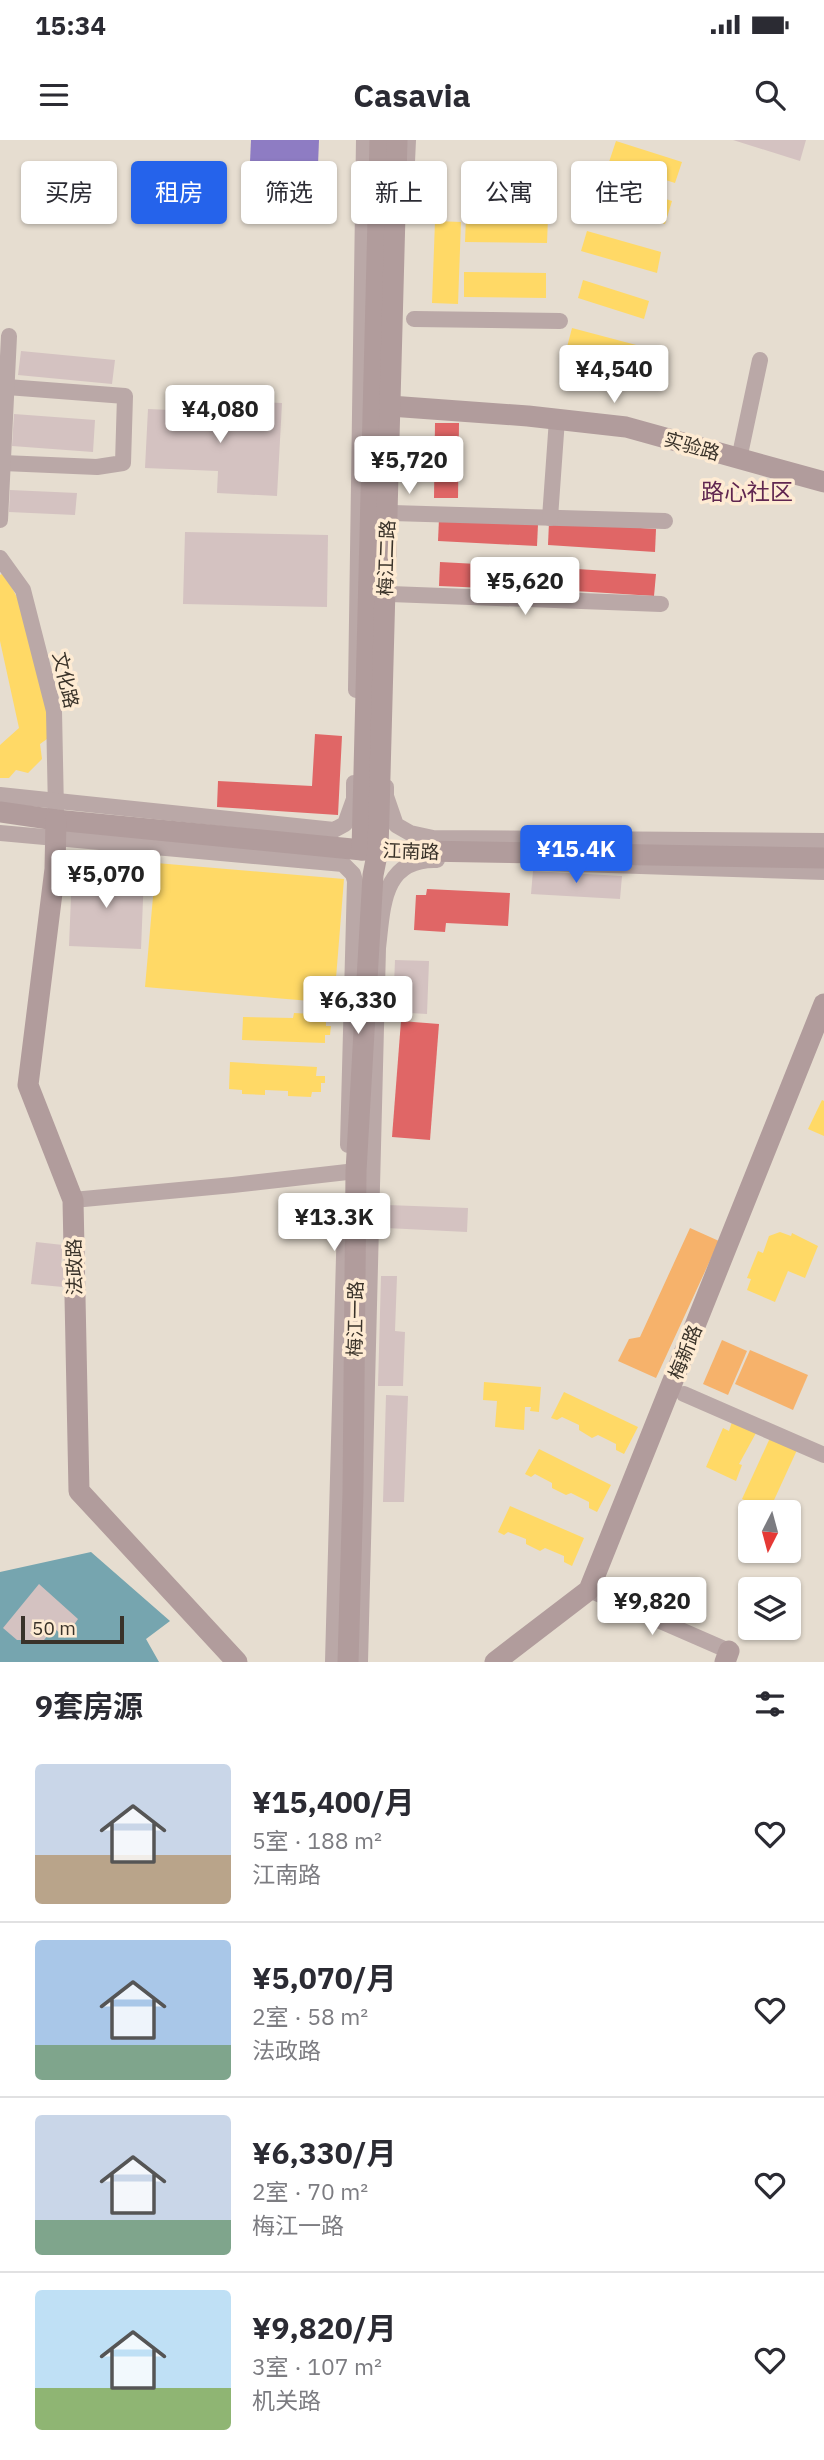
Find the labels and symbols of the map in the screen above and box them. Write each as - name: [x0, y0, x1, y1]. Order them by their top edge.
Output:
- pin: ¥4,540: [557, 345, 671, 405]
- pin: ¥4,080: [163, 386, 277, 445]
- street label: 实验路: [661, 427, 723, 465]
- pin: ¥5,720: [352, 436, 466, 496]
- district label: 路心社区: [701, 476, 793, 506]
- street label: 梅江二路: [373, 520, 399, 596]
- pin: ¥5,620: [468, 558, 582, 617]
- street label: 文化路: [48, 650, 84, 710]
- pin: ¥15.4K: [519, 826, 633, 885]
- street label: 江南路: [382, 838, 440, 864]
- pin: ¥5,070: [49, 850, 163, 910]
- pin: ¥6,330: [301, 976, 415, 1036]
- pin: ¥13.3K: [277, 1194, 391, 1253]
- street label: 法政路: [62, 1238, 86, 1296]
- street label: 梅江一路: [342, 1281, 368, 1357]
- street label: 梅新路: [663, 1321, 707, 1383]
- north arrow: [738, 1500, 802, 1563]
- pin: ¥9,820: [595, 1578, 709, 1637]
- scale bar: [21, 1613, 124, 1645]

